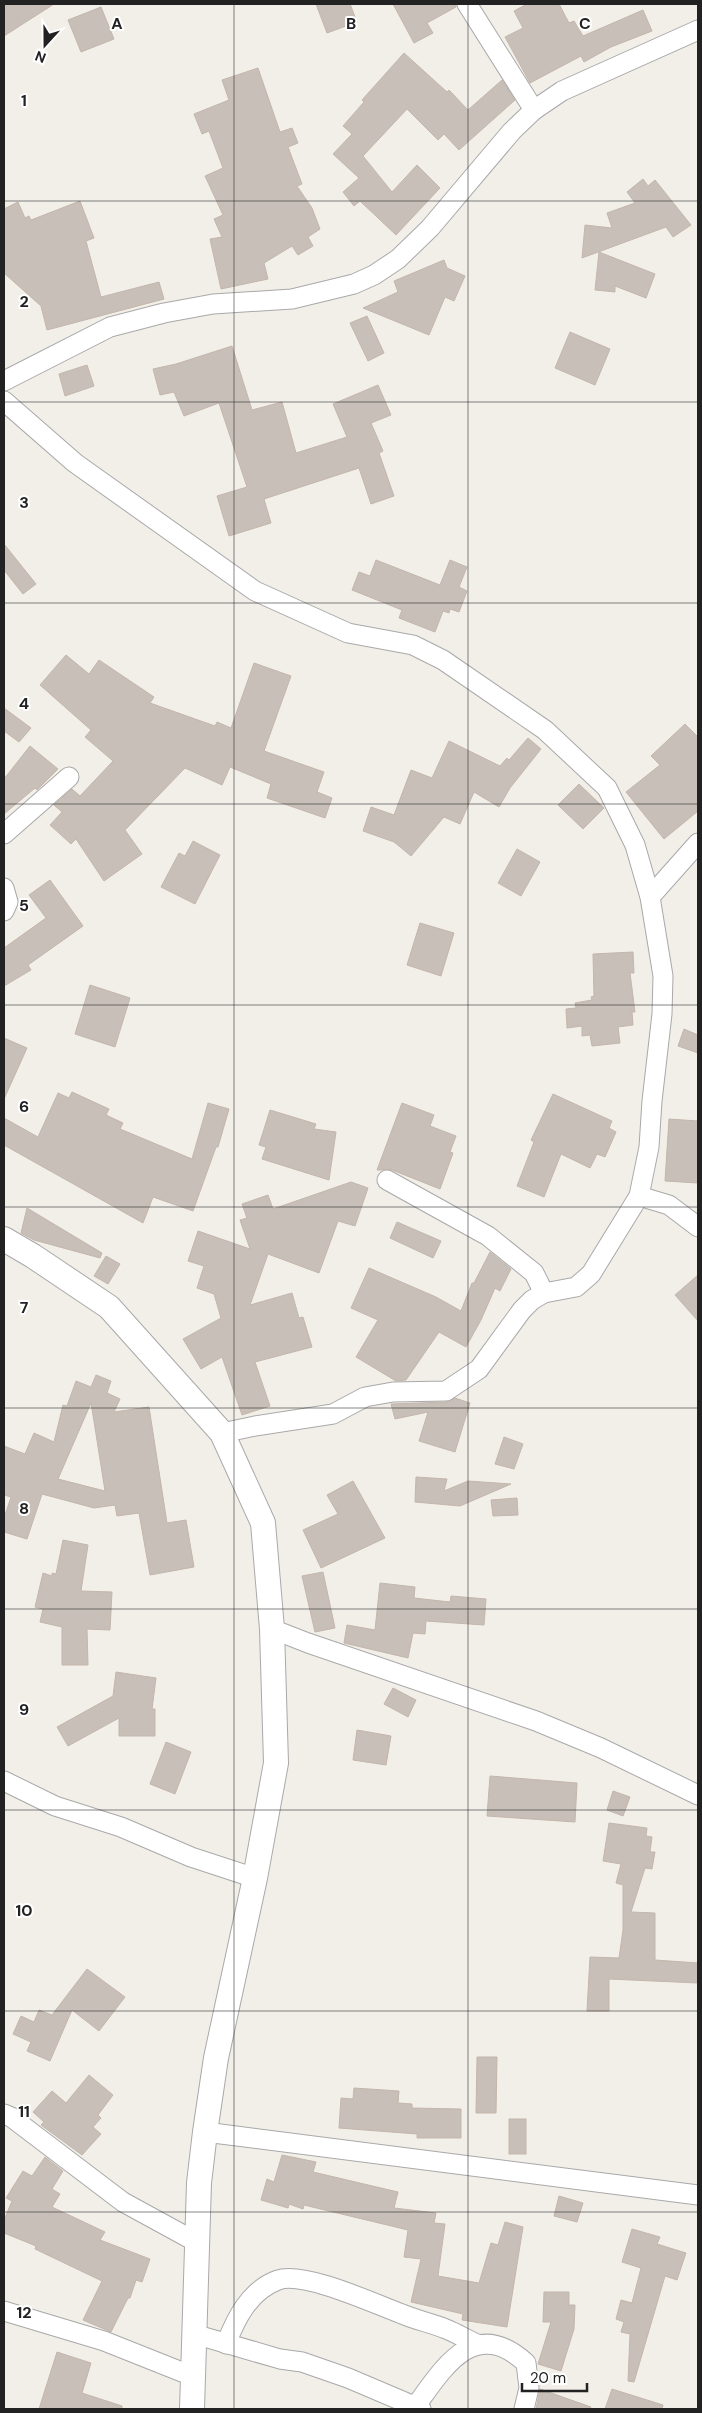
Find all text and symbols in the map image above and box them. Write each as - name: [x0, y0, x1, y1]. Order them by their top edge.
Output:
- text: A: [111, 13, 123, 34]
- text: B: [346, 13, 356, 34]
- text: C: [579, 13, 591, 34]
- north arrow: [20, 20, 70, 70]
- text: N: [32, 47, 48, 67]
- text: 1: [21, 90, 27, 111]
- text: 2: [19, 291, 29, 312]
- text: 3: [19, 492, 29, 513]
- text: 4: [19, 693, 29, 714]
- text: 5: [19, 895, 29, 916]
- text: 6: [19, 1096, 29, 1117]
- text: 7: [20, 1297, 29, 1318]
- text: 8: [19, 1498, 29, 1519]
- text: 9: [19, 1699, 29, 1720]
- text: 10: [15, 1900, 33, 1921]
- text: 11: [18, 2101, 30, 2122]
- text: 12: [16, 2302, 32, 2323]
- scale bar: [522, 2360, 587, 2392]
- text: 20 m: [530, 2368, 566, 2388]

